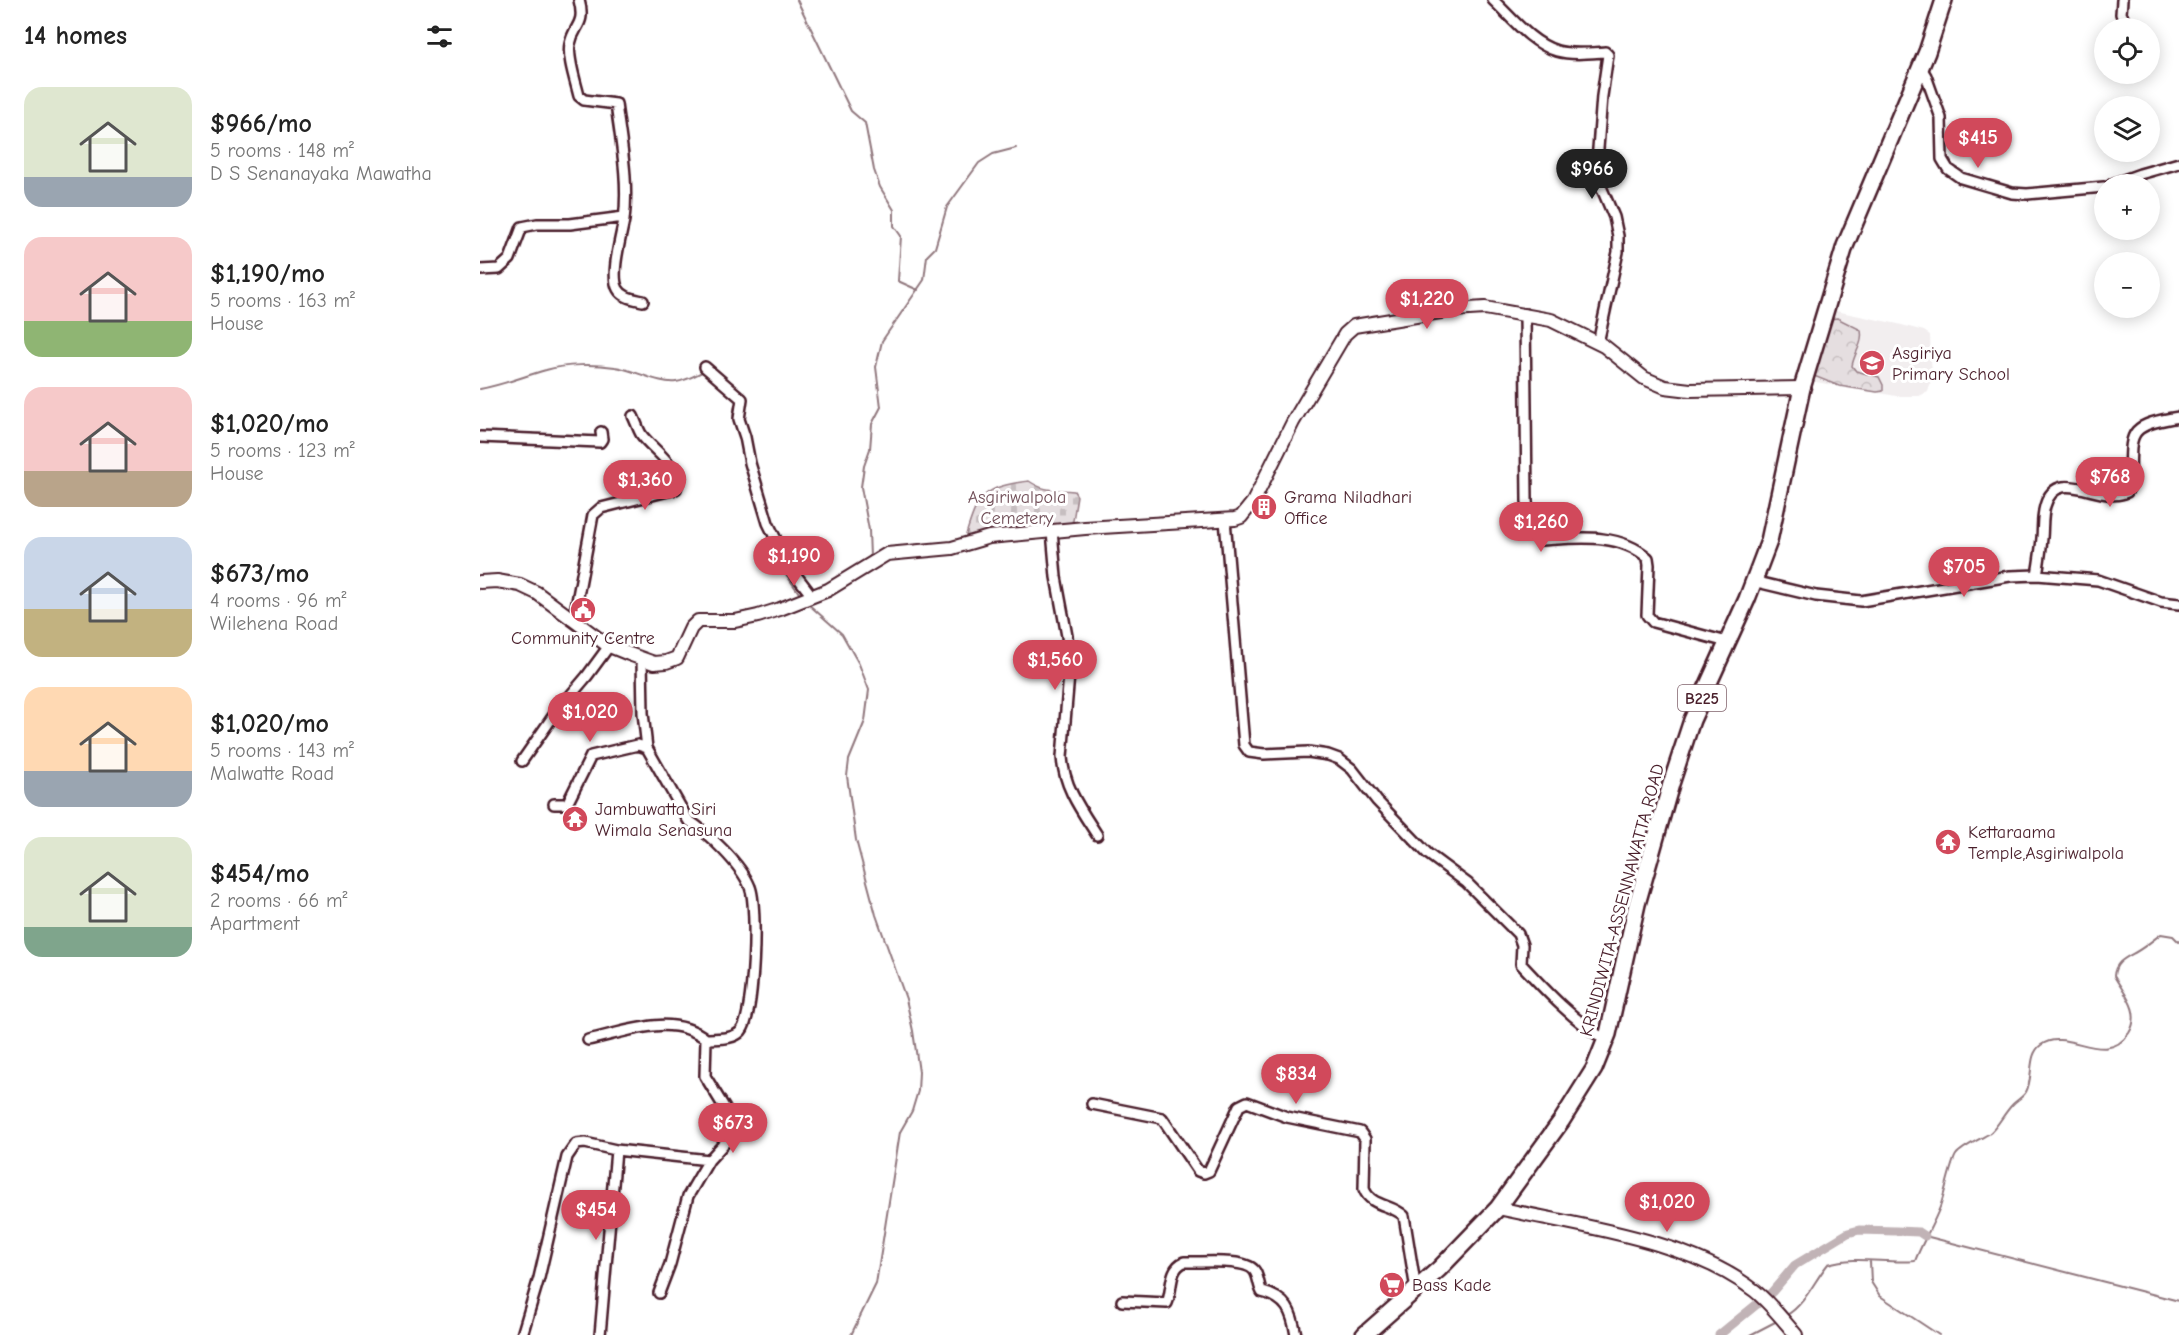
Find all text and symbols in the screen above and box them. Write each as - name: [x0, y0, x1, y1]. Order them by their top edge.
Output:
- map controls: [2094, 18, 2160, 318]
- button: locate: [2094, 18, 2160, 84]
- icon: filters: [423, 20, 456, 53]
- text: 14 homes: [24, 21, 127, 51]
- button: layers: [2094, 96, 2160, 162]
- text: $966/mo: [210, 109, 312, 139]
- icon: home: [72, 111, 144, 183]
- pin: $415: [1942, 118, 2014, 169]
- text: $415: [1958, 126, 1998, 149]
- text: 5 rooms · 148 m²: [210, 139, 354, 162]
- pin: $966: [1556, 149, 1628, 200]
- text: $966: [1570, 157, 1614, 180]
- text: D S Senanayaka Mawatha: [210, 162, 432, 185]
- button: +: [2094, 174, 2160, 240]
- button: −: [2094, 252, 2160, 318]
- text: $1,190/mo: [210, 259, 325, 289]
- icon: home: [72, 261, 144, 333]
- pin: $1,220: [1378, 279, 1476, 330]
- text: $1,220: [1399, 287, 1455, 310]
- text: 5 rooms · 163 m²: [210, 289, 355, 312]
- text: House: [210, 312, 264, 335]
- place label: Asgiriya Primary School: [1892, 343, 2010, 385]
- school or university icon: Asgiriya Primary School: [1857, 348, 1887, 378]
- text: $1,020/mo: [210, 409, 329, 439]
- icon: home: [72, 411, 144, 483]
- text: 5 rooms · 123 m²: [210, 439, 355, 462]
- pin: $768: [2074, 457, 2146, 508]
- pin: $1,360: [596, 460, 694, 511]
- text: House: [210, 462, 264, 485]
- text: $768: [2090, 465, 2130, 488]
- text: $1,360: [617, 468, 673, 491]
- park label: Asgiriwalpola Cemetery: [968, 487, 1066, 529]
- place label: Grama Niladhari Office: [1284, 487, 1412, 529]
- building icon: Grama Niladhari Office: [1249, 492, 1279, 522]
- pin: $1,260: [1492, 502, 1590, 553]
- text: $1,260: [1513, 510, 1569, 533]
- pin: $1,190: [745, 536, 843, 587]
- text: $1,190: [767, 544, 821, 567]
- pin: $705: [1928, 547, 2000, 598]
- text: $705: [1942, 555, 1986, 578]
- text: $673/mo: [210, 559, 309, 589]
- icon: home: [72, 561, 144, 633]
- text: 4 rooms · 96 m²: [210, 589, 347, 612]
- public building icon: Community Centre: [568, 595, 598, 625]
- text: Wilehena Road: [210, 612, 338, 635]
- place label: Community Centre: [511, 628, 655, 649]
- pin: $1,560: [1006, 640, 1104, 691]
- text: $1,560: [1027, 648, 1083, 671]
- road number: B225: [1678, 685, 1726, 711]
- pin: $1,020: [541, 692, 639, 743]
- text: $1,020: [562, 700, 618, 723]
- text: $1,020/mo: [210, 709, 329, 739]
- icon: home: [72, 711, 144, 783]
- text: 5 rooms · 143 m²: [210, 739, 354, 762]
- street label: KRINDIWITA-ASSENNAWATTA ROAD: [1576, 761, 1669, 1039]
- text: Malwatte Road: [210, 762, 334, 785]
- place label: Jambuwatta Siri Wimala Senasuna: [595, 799, 732, 841]
- temple icon: Jambuwatta Siri Wimala Senasuna: [560, 804, 590, 834]
- place label: Kettaraama Temple,Asgiriwalpola: [1968, 822, 2124, 864]
- temple icon: Kettaraama Temple,Asgiriwalpola: [1933, 827, 1963, 857]
- text: $454/mo: [210, 859, 309, 889]
- icon: home: [72, 861, 144, 933]
- text: 2 rooms · 66 m²: [210, 889, 348, 912]
- text: Apartment: [210, 912, 300, 935]
- pin: $834: [1260, 1054, 1332, 1105]
- text: $834: [1275, 1062, 1317, 1085]
- pin: $673: [697, 1103, 769, 1154]
- text: $673: [712, 1111, 754, 1134]
- pin: $1,020: [1618, 1182, 1716, 1233]
- pin: $454: [560, 1190, 632, 1241]
- text: $1,020: [1639, 1190, 1695, 1213]
- text: $454: [575, 1198, 617, 1221]
- supermarket icon: Bass Kade: [1377, 1270, 1407, 1300]
- place label: Bass Kade: [1412, 1275, 1491, 1296]

